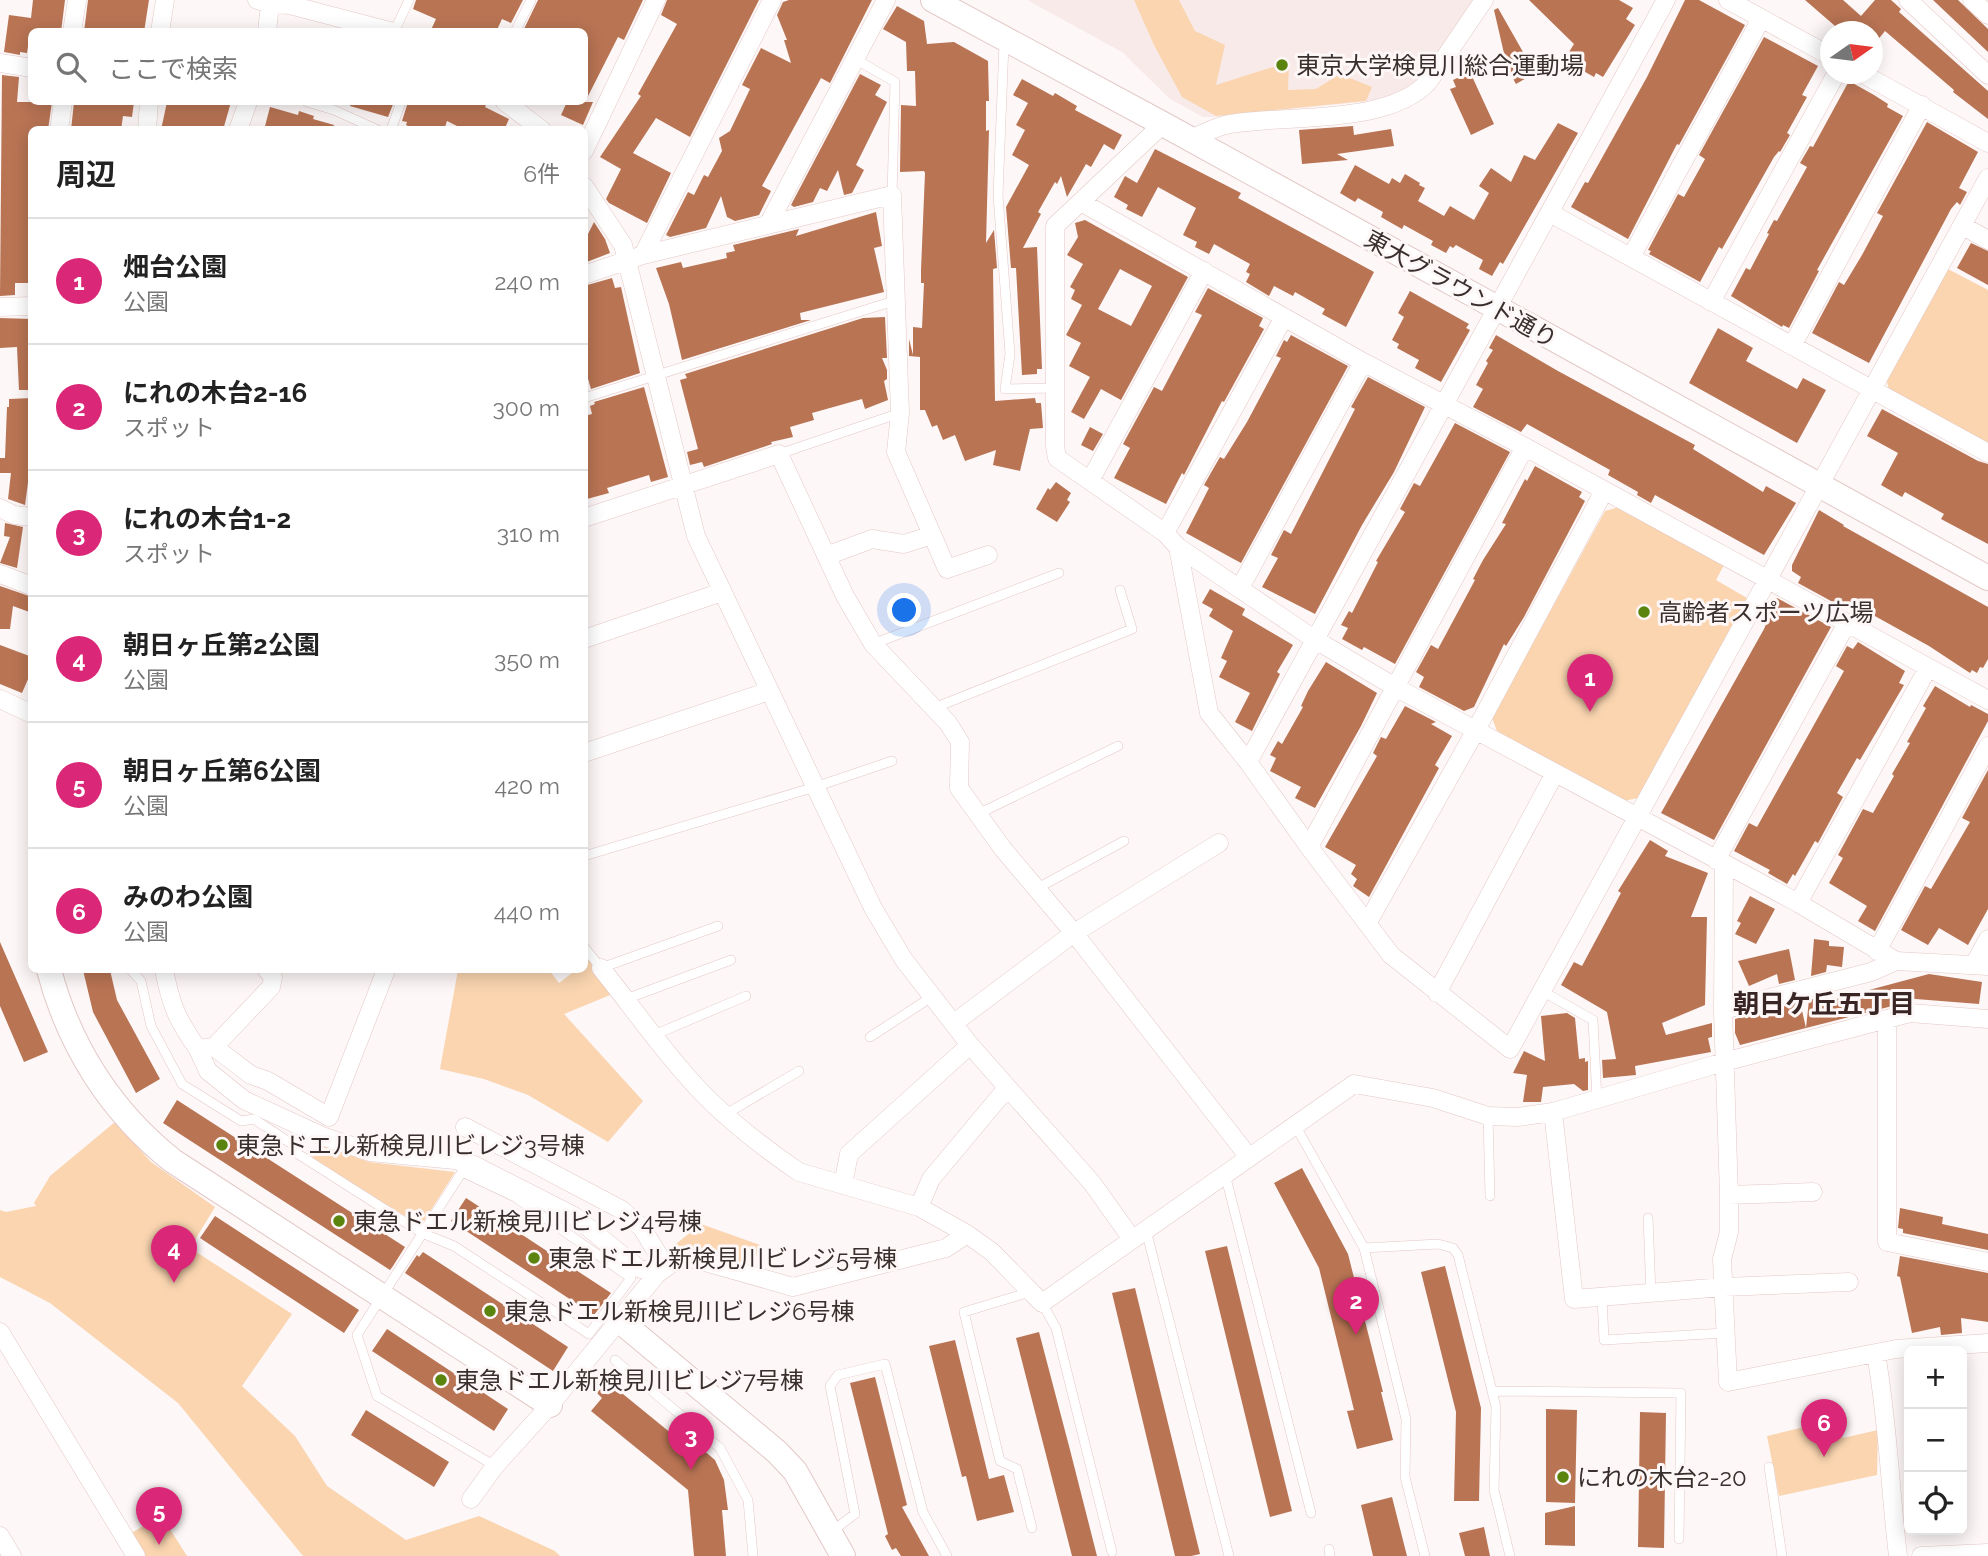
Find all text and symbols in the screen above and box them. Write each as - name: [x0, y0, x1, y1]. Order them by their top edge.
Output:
- north arrow: [1820, 21, 1883, 84]
- search box: [28, 28, 588, 105]
- icon: search: [52, 48, 90, 86]
- place label: 東京大学検見川総合運動場: [1296, 51, 1584, 80]
- text: ここで検索: [108, 54, 238, 84]
- marker: 東京大学検見川総合運動場: [1274, 57, 1290, 73]
- text: 周辺: [56, 157, 116, 192]
- text: 6件: [523, 160, 560, 187]
- street label: 東大グラウンド通り: [1360, 224, 1562, 354]
- text: 畑台公園: [123, 252, 227, 282]
- text: 1: [73, 268, 85, 295]
- text: 240 m: [494, 268, 560, 295]
- text: 公園: [123, 288, 169, 315]
- text: にれの木台2-16: [123, 378, 307, 408]
- text: 2: [73, 394, 85, 421]
- text: 300 m: [493, 394, 560, 421]
- text: スポット: [123, 414, 215, 441]
- text: にれの木台1-2: [123, 504, 291, 534]
- text: 3: [73, 520, 85, 547]
- text: 310 m: [497, 520, 560, 547]
- text: スポット: [123, 540, 215, 567]
- your location: [887, 593, 921, 627]
- place label: 高齢者スポーツ広場: [1658, 598, 1874, 627]
- marker: 高齢者スポーツ広場: [1636, 604, 1652, 620]
- text: 朝日ヶ丘第2公園: [123, 630, 320, 660]
- text: 4: [72, 646, 86, 673]
- text: 350 m: [494, 646, 560, 673]
- pin: 1: [1567, 654, 1613, 712]
- text: 公園: [123, 666, 169, 693]
- text: 朝日ヶ丘第6公園: [123, 756, 321, 786]
- text: 5: [73, 772, 85, 799]
- text: 420 m: [494, 772, 560, 799]
- text: 公園: [123, 792, 169, 819]
- text: みのわ公園: [123, 882, 253, 912]
- text: 6: [72, 898, 86, 925]
- text: 440 m: [494, 898, 560, 925]
- text: 公園: [123, 918, 169, 945]
- district label: 朝日ケ丘五丁目: [1733, 989, 1915, 1019]
- place label: 東急ドエル新検見川ビレジ3号棟: [236, 1131, 585, 1160]
- marker: 東急ドエル新検見川ビレジ3号棟: [214, 1137, 230, 1153]
- place label: 東急ドエル新検見川ビレジ4号棟: [353, 1207, 702, 1236]
- marker: 東急ドエル新検見川ビレジ4号棟: [331, 1213, 347, 1229]
- pin: 4: [151, 1225, 197, 1283]
- place label: 東急ドエル新検見川ビレジ5号棟: [548, 1244, 897, 1273]
- marker: 東急ドエル新検見川ビレジ5号棟: [526, 1250, 542, 1266]
- pin: 2: [1333, 1277, 1379, 1335]
- place label: 東急ドエル新検見川ビレジ6号棟: [504, 1297, 854, 1326]
- marker: 東急ドエル新検見川ビレジ6号棟: [482, 1303, 498, 1319]
- map controls: [1904, 1346, 1967, 1535]
- button: +: [1904, 1346, 1967, 1409]
- place label: 東急ドエル新検見川ビレジ7号棟: [455, 1366, 804, 1395]
- marker: 東急ドエル新検見川ビレジ7号棟: [433, 1372, 449, 1388]
- pin: 6: [1801, 1399, 1847, 1457]
- button: −: [1904, 1409, 1967, 1472]
- pin: 3: [668, 1412, 714, 1470]
- place label: にれの木台2-20: [1577, 1463, 1747, 1492]
- marker: にれの木台2-20: [1555, 1469, 1571, 1485]
- button: locate: [1904, 1472, 1967, 1535]
- pin: 5: [136, 1487, 182, 1545]

